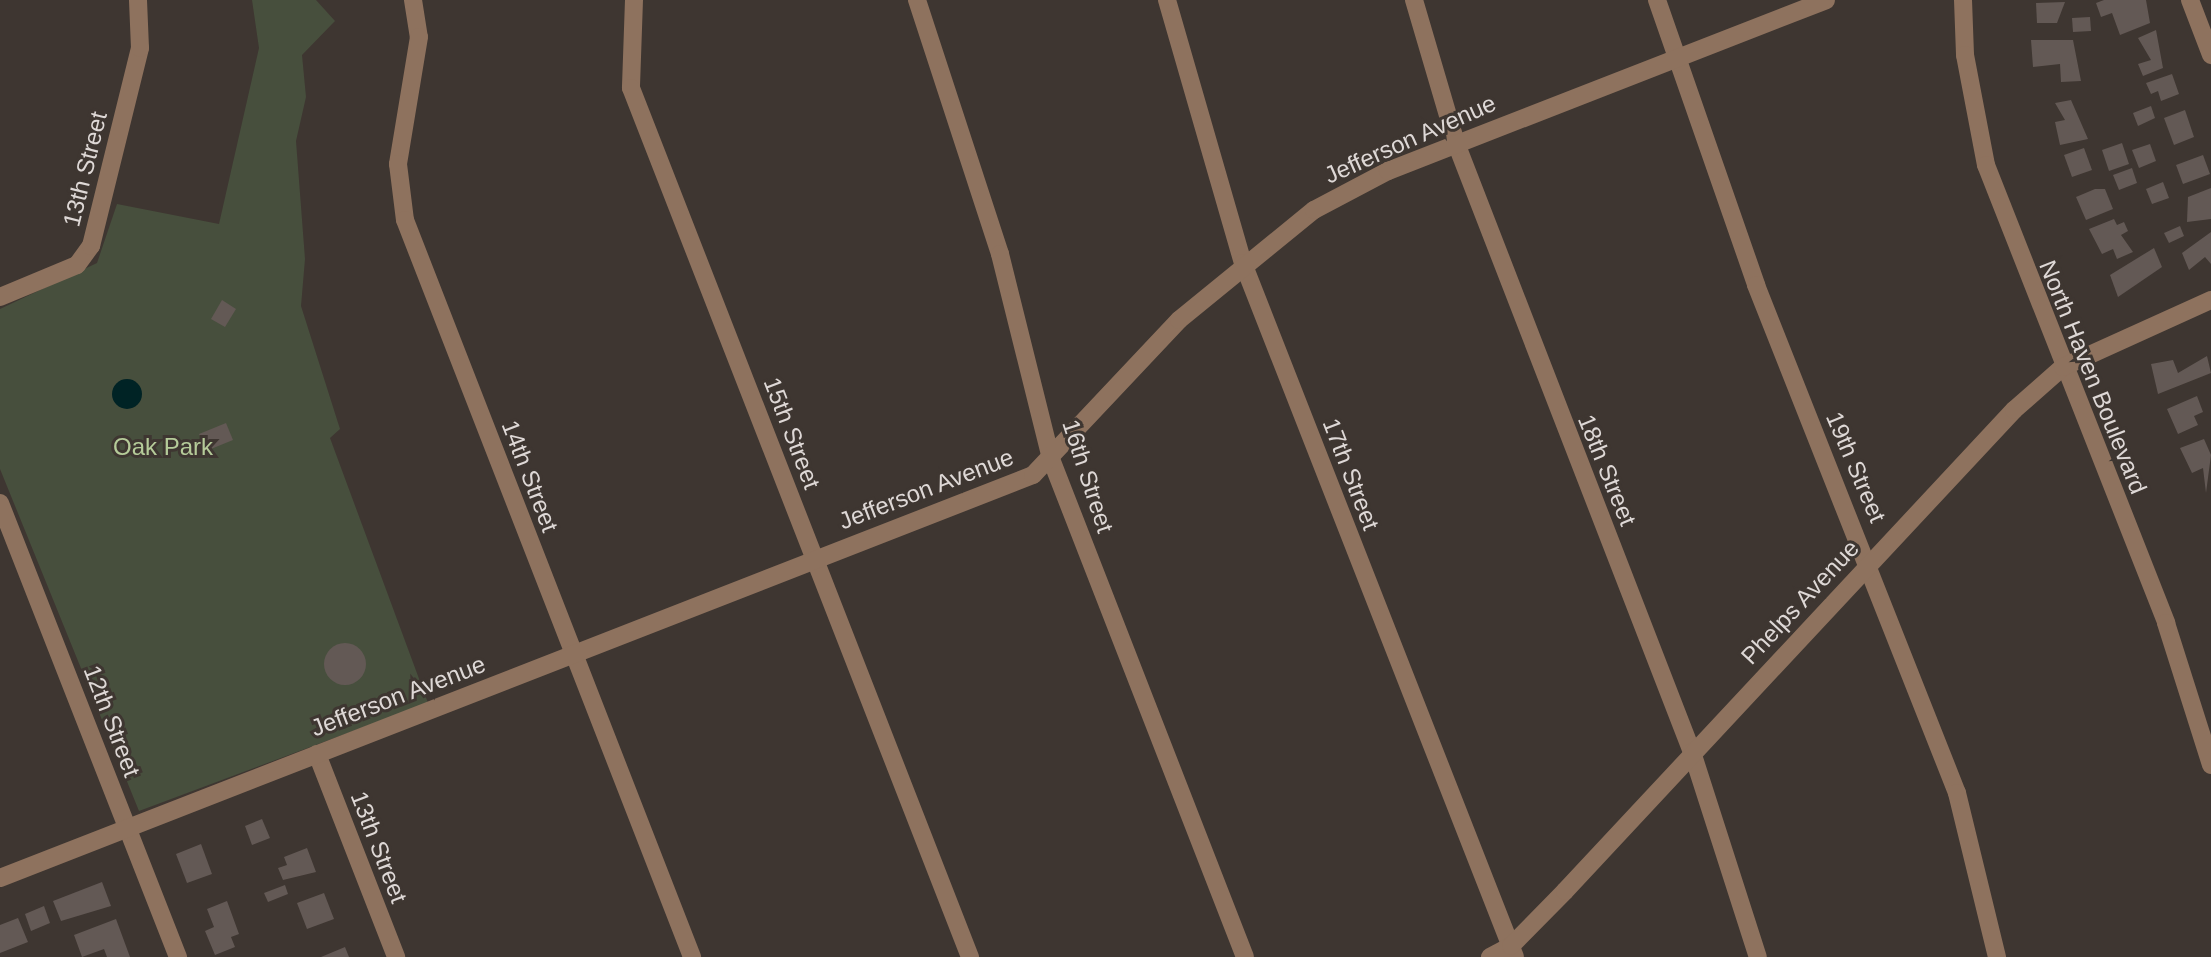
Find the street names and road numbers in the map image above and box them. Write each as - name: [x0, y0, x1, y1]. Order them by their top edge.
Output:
- street label: Jefferson Avenue: [1319, 88, 1501, 190]
- street label: 13th Street: [57, 109, 113, 229]
- street label: North Haven Boulevard: [2033, 256, 2153, 498]
- street label: 15th Street: [758, 373, 826, 493]
- street label: 19th Street: [1820, 407, 1892, 527]
- street label: 18th Street: [1572, 410, 1642, 530]
- street label: 17th Street: [1317, 414, 1385, 534]
- street label: 14th Street: [496, 416, 564, 536]
- street label: 16th Street: [1056, 416, 1120, 536]
- street label: Jefferson Avenue: [834, 442, 1018, 536]
- street label: Phelps Avenue: [1735, 533, 1865, 671]
- street label: Jefferson Avenue: [306, 649, 490, 743]
- street label: 12th Street: [78, 661, 146, 781]
- street label: 13th Street: [345, 787, 413, 907]

